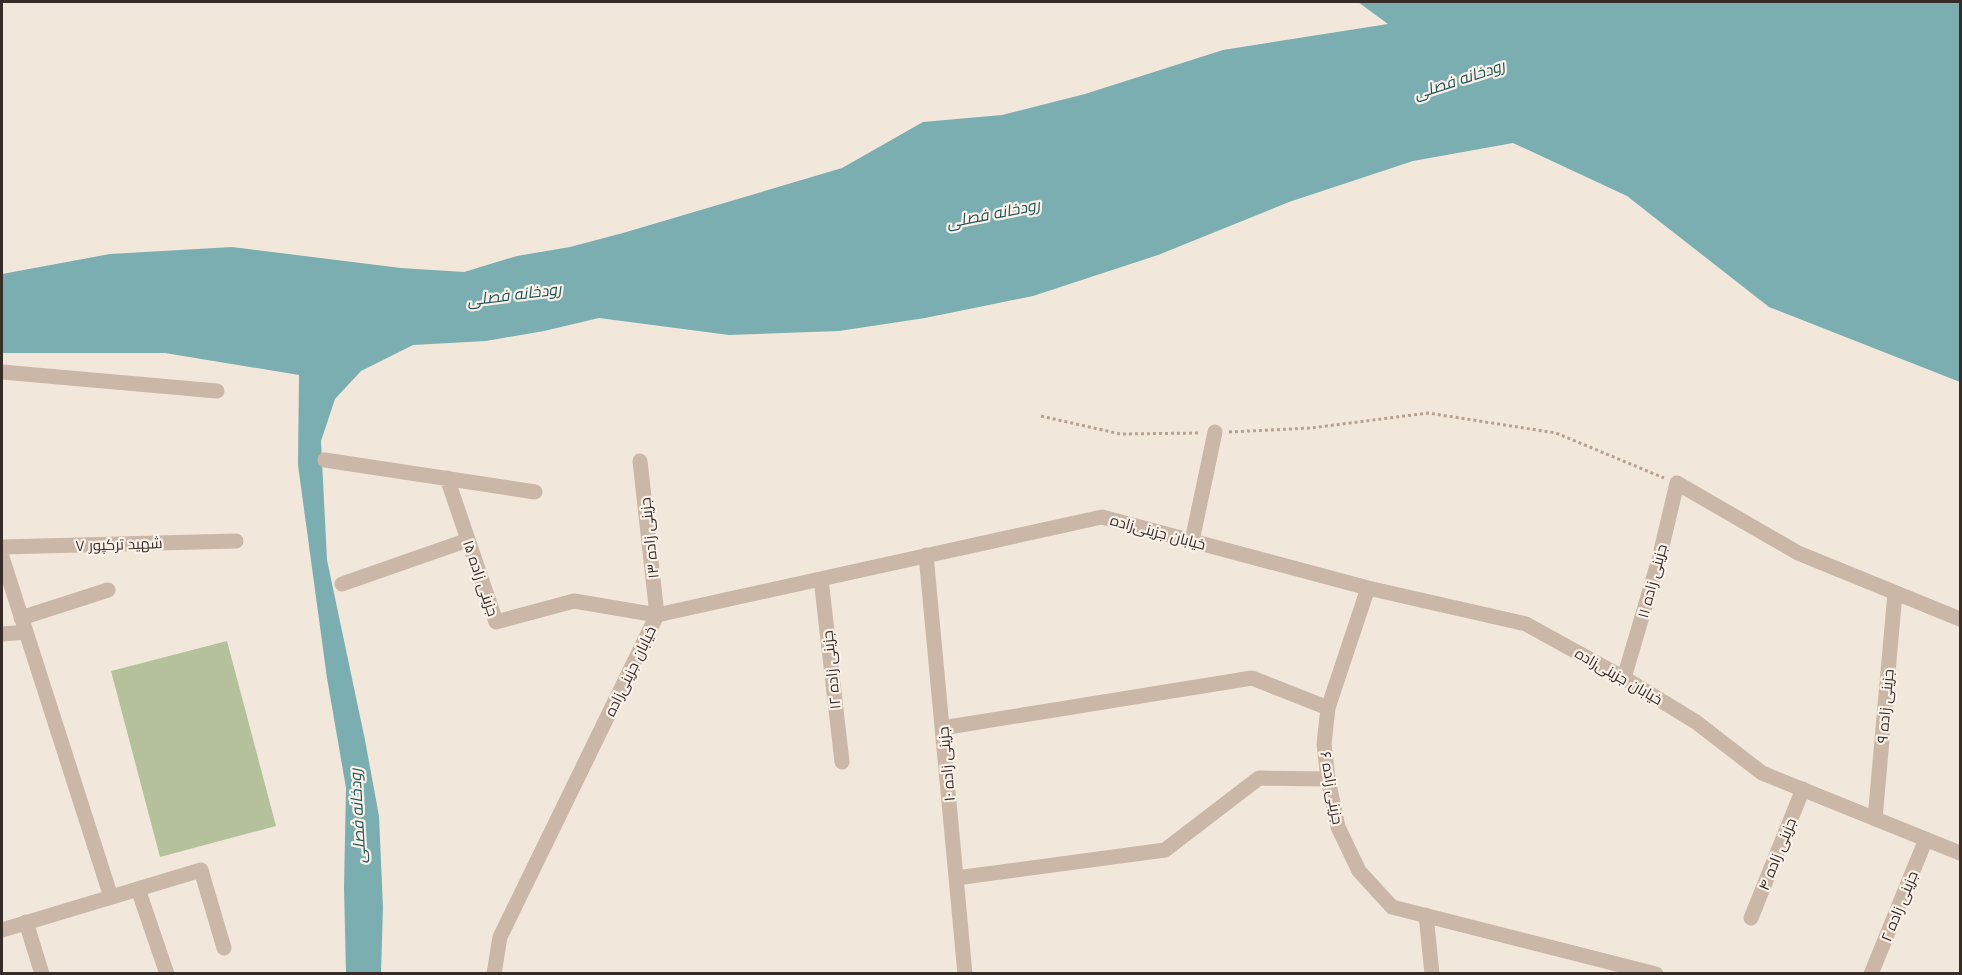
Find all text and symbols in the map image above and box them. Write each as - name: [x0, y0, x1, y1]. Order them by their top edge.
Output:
- water label: رودخانه فصلی: [1411, 54, 1509, 103]
- water label: رودخانه فصلی: [945, 194, 1043, 232]
- water label: رودخانه فصلی: [466, 278, 564, 310]
- street label: جزینی زاده ۱۳: [635, 496, 664, 580]
- street label: خیابان جزینی‌زاده: [1108, 510, 1208, 555]
- street label: شهید ترکپور ۷: [75, 533, 163, 556]
- street label: جزینی زاده ۱۵: [458, 537, 503, 619]
- street label: جزینی زاده ۱۱: [1633, 542, 1672, 620]
- street label: خیابان جزینی‌زاده: [600, 623, 661, 720]
- street label: جزینی زاده ۱۲: [817, 630, 846, 710]
- street label: خیابان جزینی‌زاده: [1571, 643, 1666, 710]
- street label: جزینی زاده ۹: [1872, 668, 1899, 744]
- street label: جزینی زاده ۱۰: [933, 726, 960, 802]
- street label: جزینی زاده ۶: [1315, 750, 1348, 826]
- water label: رودخانه فصلی: [344, 766, 369, 864]
- street label: جزینی زاده ۴: [1754, 815, 1801, 893]
- street label: جزینی زاده ۲: [1876, 868, 1923, 945]

